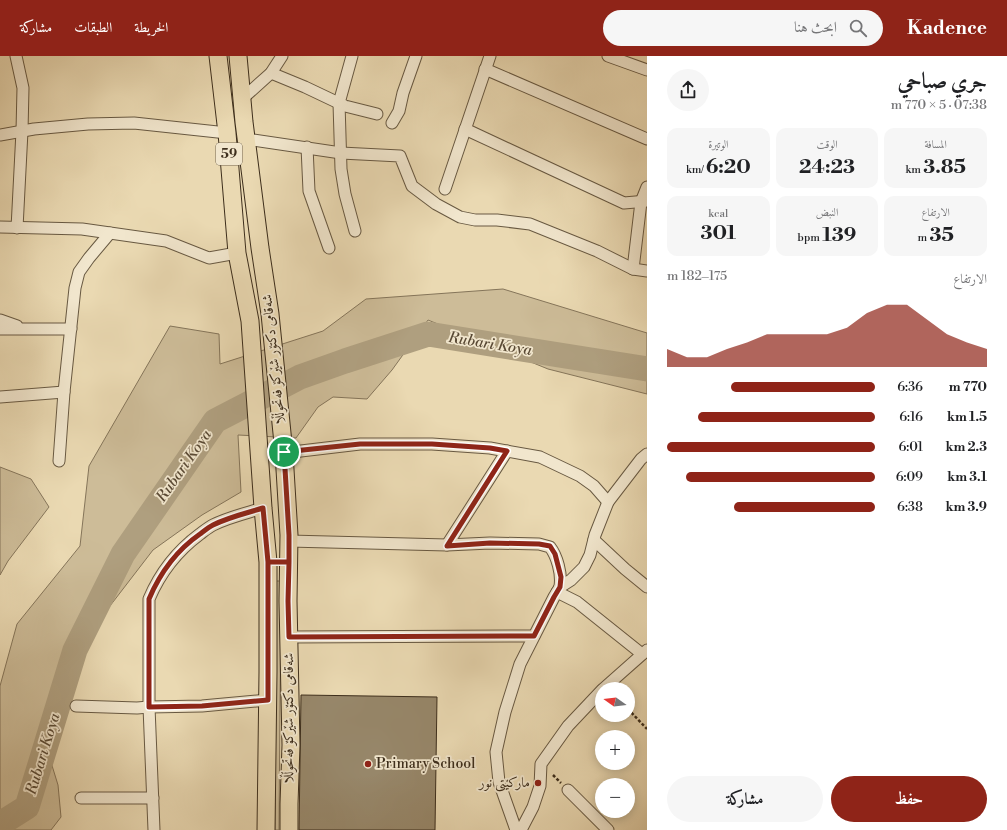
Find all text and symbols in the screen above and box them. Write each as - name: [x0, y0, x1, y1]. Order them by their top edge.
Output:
- search box: [603, 10, 883, 46]
- text: Kadence: [907, 16, 987, 40]
- icon: search: [847, 17, 869, 39]
- text: ابحث هنا: [794, 18, 837, 37]
- text: مشاركة: [20, 19, 52, 37]
- text: الطبقات: [74, 19, 112, 37]
- text: الخريطة: [134, 19, 168, 37]
- text: جري صباحي: [898, 68, 987, 95]
- button: share: [667, 69, 709, 111]
- text: 07:38 · 5 × 770 m: [891, 97, 987, 113]
- text: الوتيرة: [708, 138, 728, 152]
- text: الوقت: [816, 138, 838, 152]
- text: المسافة: [924, 138, 947, 152]
- road number: 59: [216, 143, 242, 165]
- text: 6:20: [706, 155, 751, 180]
- text: 24:23: [799, 155, 855, 180]
- text: 3.85: [923, 155, 966, 180]
- text: /km: [686, 163, 706, 177]
- text: km: [906, 163, 923, 177]
- text: النبض: [816, 206, 838, 220]
- text: الارتفاع: [921, 206, 950, 220]
- text: kcal: [708, 207, 728, 221]
- text: 301: [701, 221, 736, 246]
- text: 139: [822, 223, 856, 248]
- text: 35: [929, 223, 954, 248]
- text: bpm: [798, 231, 822, 245]
- text: m: [917, 231, 929, 245]
- text: 175–182 m: [667, 268, 727, 284]
- text: الارتفاع: [953, 271, 987, 287]
- street label: شەقامی دکتۆر شێرکۆ فەتحوڵڵا: [257, 293, 290, 425]
- water label: Rubari Koya: [446, 328, 534, 360]
- text: 6:36: [897, 379, 923, 395]
- text: 770 m: [949, 379, 987, 395]
- text: 6:16: [899, 409, 923, 425]
- text: 1.5 km: [947, 409, 987, 425]
- water label: Rubari Koya: [151, 425, 216, 507]
- pin: [267, 435, 301, 469]
- text: 6:01: [898, 439, 923, 455]
- text: 2.3 km: [946, 439, 987, 455]
- icon: arrive: [273, 441, 295, 463]
- text: 6:09: [896, 469, 923, 485]
- text: 3.1 km: [947, 469, 987, 485]
- text: 6:38: [897, 499, 923, 515]
- text: 3.9 km: [945, 499, 987, 515]
- street label: شەقامی دکتۆر شێرکۆ فەتحوڵڵا: [279, 653, 298, 783]
- north arrow: [595, 682, 635, 722]
- map controls: [595, 682, 635, 818]
- water label: Rubari Koya: [21, 710, 65, 798]
- button: +: [595, 730, 635, 770]
- place label: Primary School: [376, 755, 475, 773]
- marker: Primary School: [363, 759, 373, 769]
- place label: مارکێتی نور: [477, 774, 530, 792]
- button: مشاركة: [667, 776, 823, 822]
- button: حفظ: [831, 776, 987, 822]
- marker: مارکێتی نور: [533, 778, 543, 788]
- button: −: [595, 778, 635, 818]

